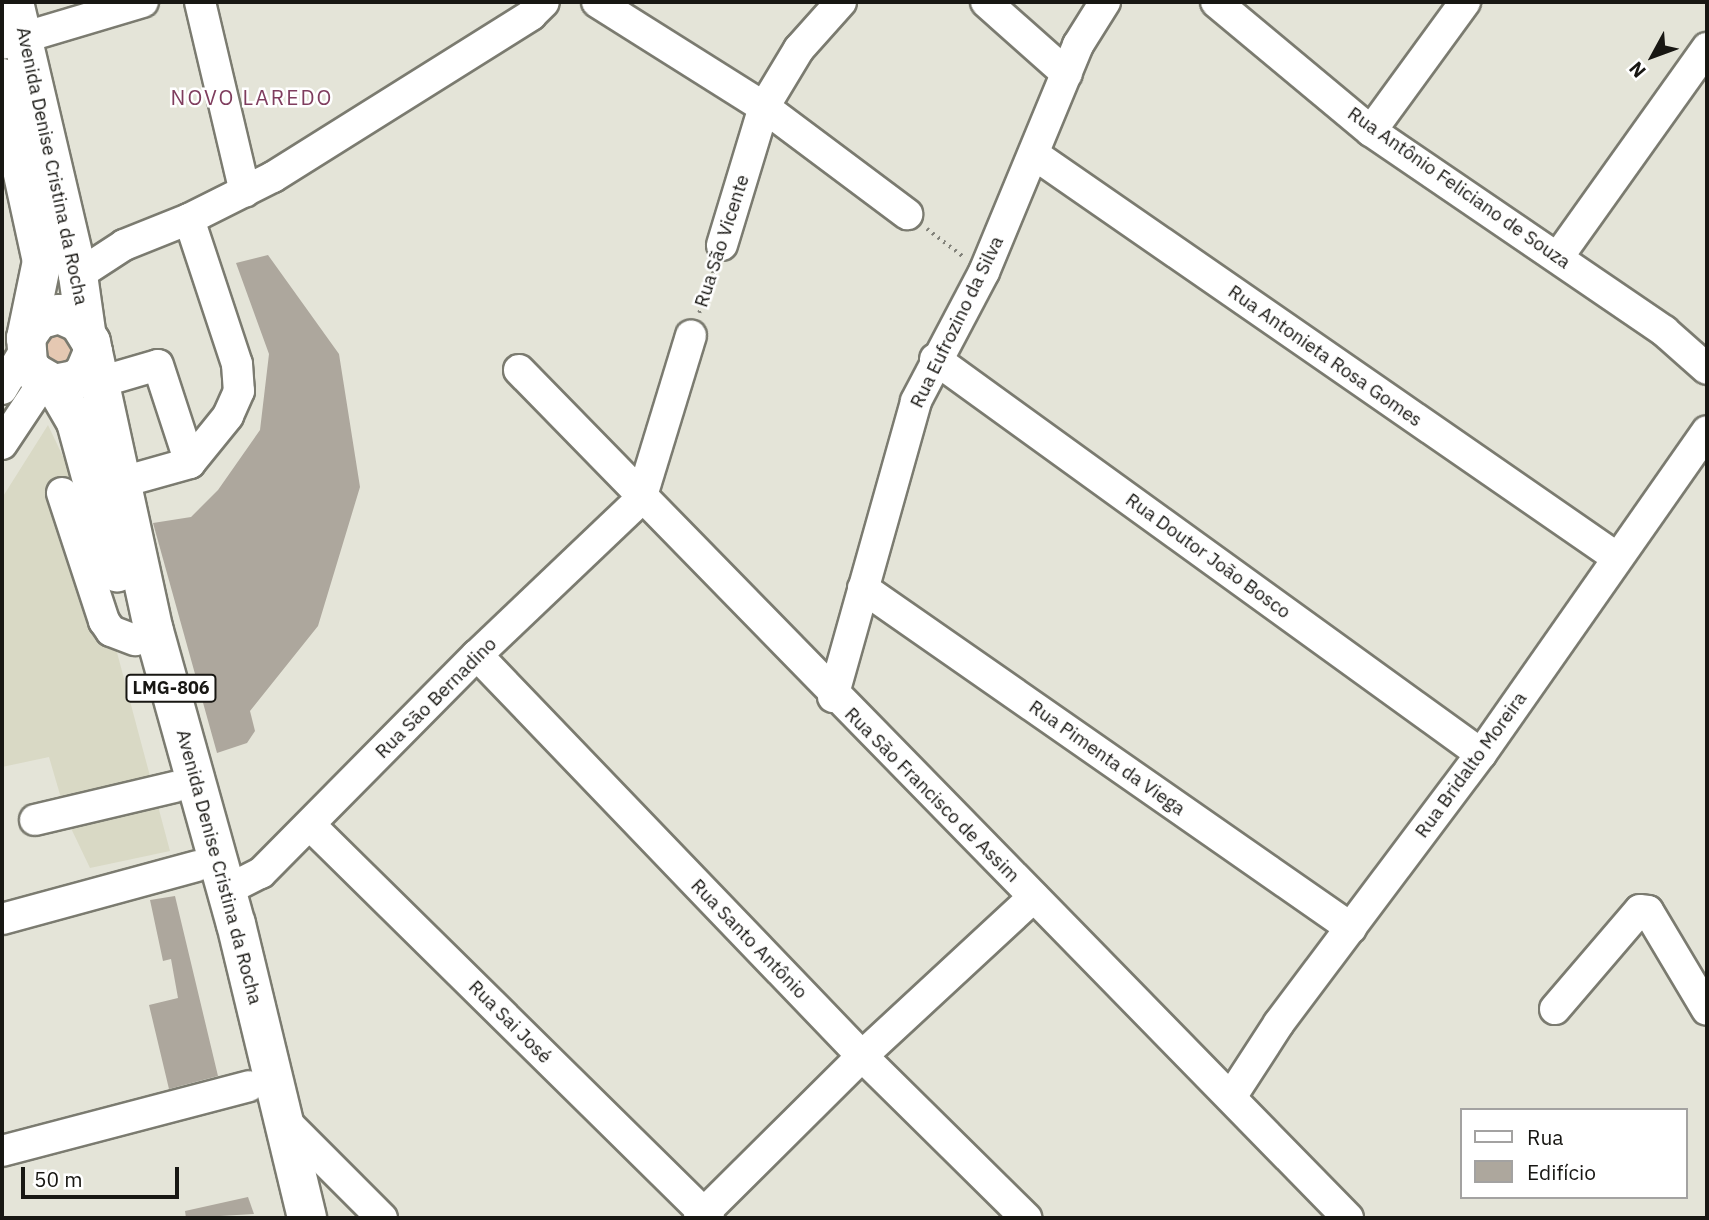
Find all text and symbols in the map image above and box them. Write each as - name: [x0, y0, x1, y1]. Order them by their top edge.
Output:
- north arrow: [1618, 21, 1688, 91]
- street label: Avenida Denise Cristina da Rocha: [11, 25, 93, 307]
- text: N: [1624, 57, 1651, 83]
- district label: NOVO LAREDO: [172, 84, 332, 110]
- street label: Rua Antônio Feliciano de Souza: [1343, 102, 1575, 274]
- street label: Rua São Vicente: [690, 172, 754, 310]
- street label: Rua Eufrozino da Silva: [905, 232, 1009, 412]
- street label: Rua Antonieta Rosa Gomes: [1224, 280, 1426, 432]
- street label: Rua Doutor João Bosco: [1121, 488, 1295, 624]
- street label: Rua São Bernadino: [371, 633, 501, 763]
- road number: LMG-806: [124, 674, 218, 702]
- street label: Rua Bridalto Moreira: [1410, 688, 1532, 842]
- street label: Rua Pimenta da Viega: [1024, 695, 1190, 821]
- street label: Rua São Francisco de Assim: [840, 703, 1024, 887]
- street label: Avenida Denise Cristina da Rocha: [171, 727, 267, 1007]
- street label: Rua Santo Antônio: [686, 874, 812, 1004]
- street label: Rua Sai José: [464, 976, 556, 1068]
- legend: [1460, 1108, 1688, 1199]
- text: Rua: [1527, 1123, 1564, 1151]
- scale bar: [24, 1154, 182, 1198]
- text: Edifício: [1527, 1158, 1596, 1186]
- text: 50 m: [34, 1165, 83, 1193]

